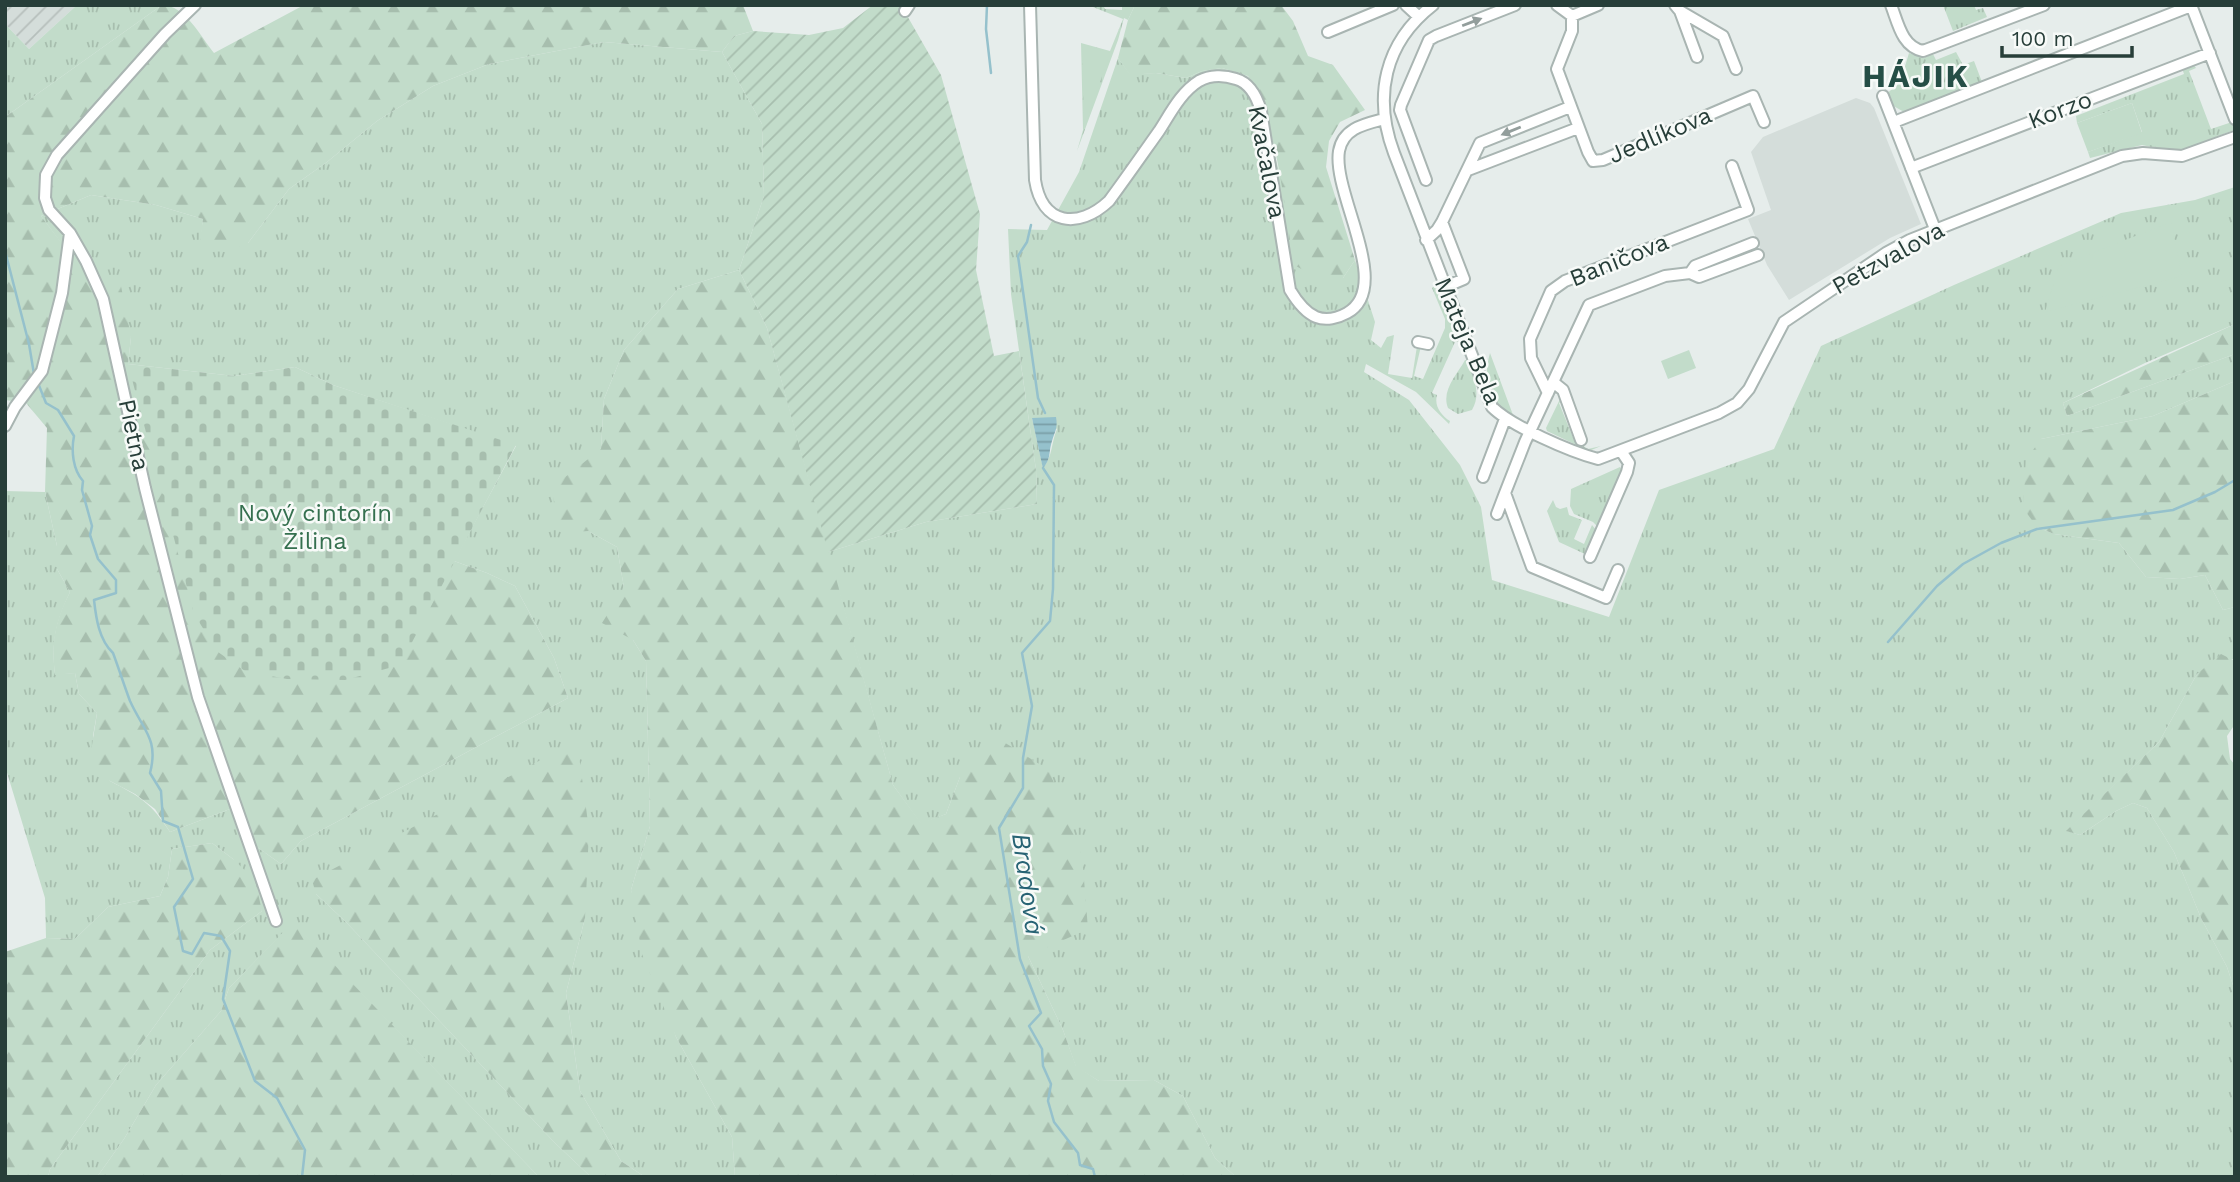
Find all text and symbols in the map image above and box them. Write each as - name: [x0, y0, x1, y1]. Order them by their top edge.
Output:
- scale bar: [2002, 14, 2132, 58]
- one-way arrow: [1461, 16, 1482, 27]
- text: 100 m: [2012, 26, 2074, 51]
- district label: HÁJIK: [1862, 57, 1970, 95]
- street label: Korzo: [2024, 85, 2096, 135]
- street label: Jedlíkova: [1604, 101, 1716, 169]
- street label: Kvačalova: [1242, 103, 1292, 221]
- one-way arrow: [1500, 125, 1521, 136]
- street label: Petzvalova: [1827, 216, 1949, 300]
- street label: Baničova: [1565, 228, 1673, 292]
- street label: Mateja Bela: [1429, 273, 1507, 409]
- street label: Pietna: [113, 396, 155, 474]
- park label: Nový cintorín Žilina: [238, 499, 392, 555]
- water label: Bradová: [1006, 831, 1050, 937]

